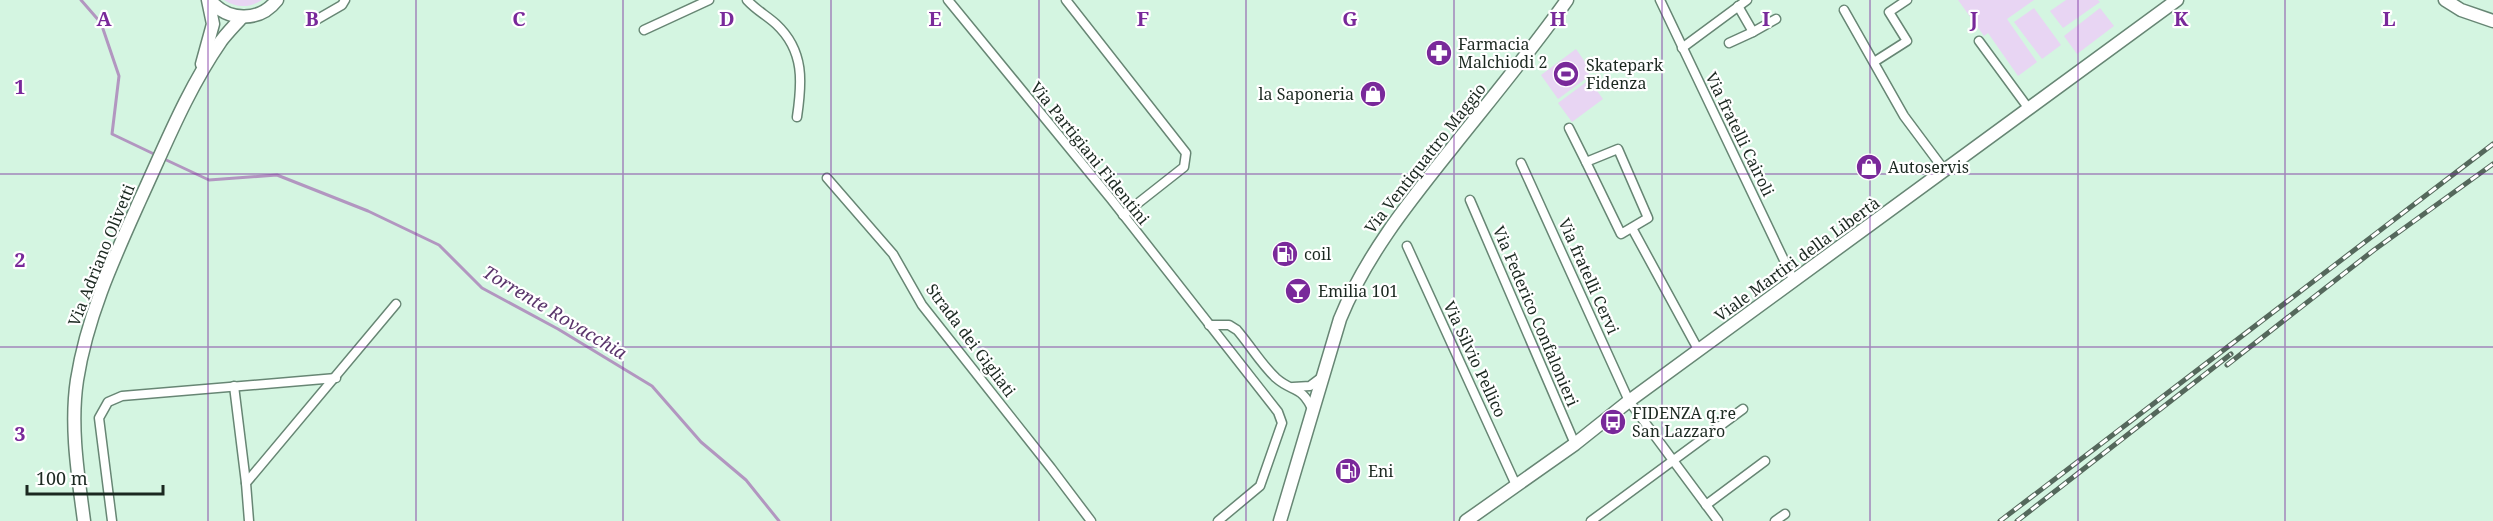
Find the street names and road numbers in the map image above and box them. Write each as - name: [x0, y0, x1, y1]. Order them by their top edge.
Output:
- street label: Via fratelli Cairoli: [1700, 68, 1780, 200]
- street label: Via Partigiani Fidentini: [1025, 77, 1155, 229]
- street label: Via Ventiquattro Maggio: [1359, 78, 1491, 238]
- street label: Via Adriano Olivetti: [62, 181, 140, 329]
- street label: Viale Martiri della Libertà: [1710, 192, 1884, 326]
- street label: Via fratelli Cervi: [1554, 214, 1624, 338]
- street label: Via Federico Confalonieri: [1488, 222, 1584, 410]
- street label: Strada dei Gigliati: [921, 279, 1021, 401]
- street label: Via Silvio Pellico: [1438, 297, 1512, 421]

